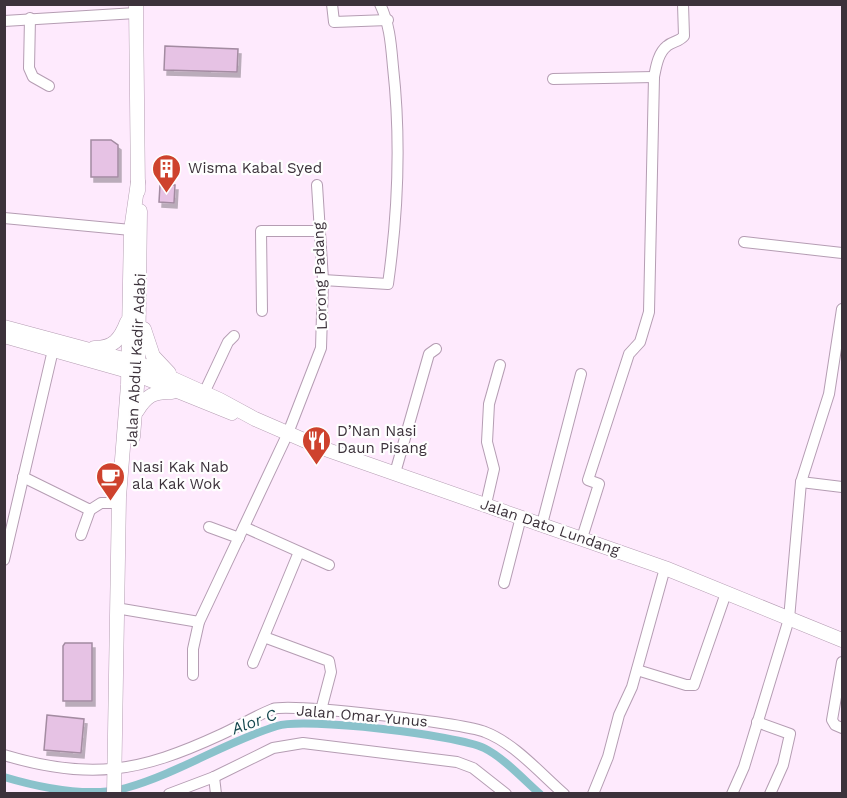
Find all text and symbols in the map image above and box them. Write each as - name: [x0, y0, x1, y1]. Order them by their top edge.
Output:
- building icon: Wisma Kabal Syed: [151, 152, 183, 194]
- place label: Wisma Kabal Syed: [188, 159, 322, 177]
- street label: Lorong Padang: [309, 222, 331, 330]
- street label: Jalan Abdul Kadir Adabi: [122, 273, 150, 447]
- place label: D’Nan Nasi Daun Pisang: [337, 422, 427, 457]
- restaurant icon: D’Nan Nasi Daun Pisang: [300, 424, 332, 466]
- place label: Nasi Kak Nab ala Kak Wok: [132, 458, 229, 493]
- cafe icon: Nasi Kak Nab ala Kak Wok: [95, 460, 127, 502]
- street label: Jalan Dato Lundang: [478, 495, 622, 559]
- street label: Jalan Omar Yunus: [296, 701, 429, 731]
- water label: Alor C: [228, 705, 279, 739]

